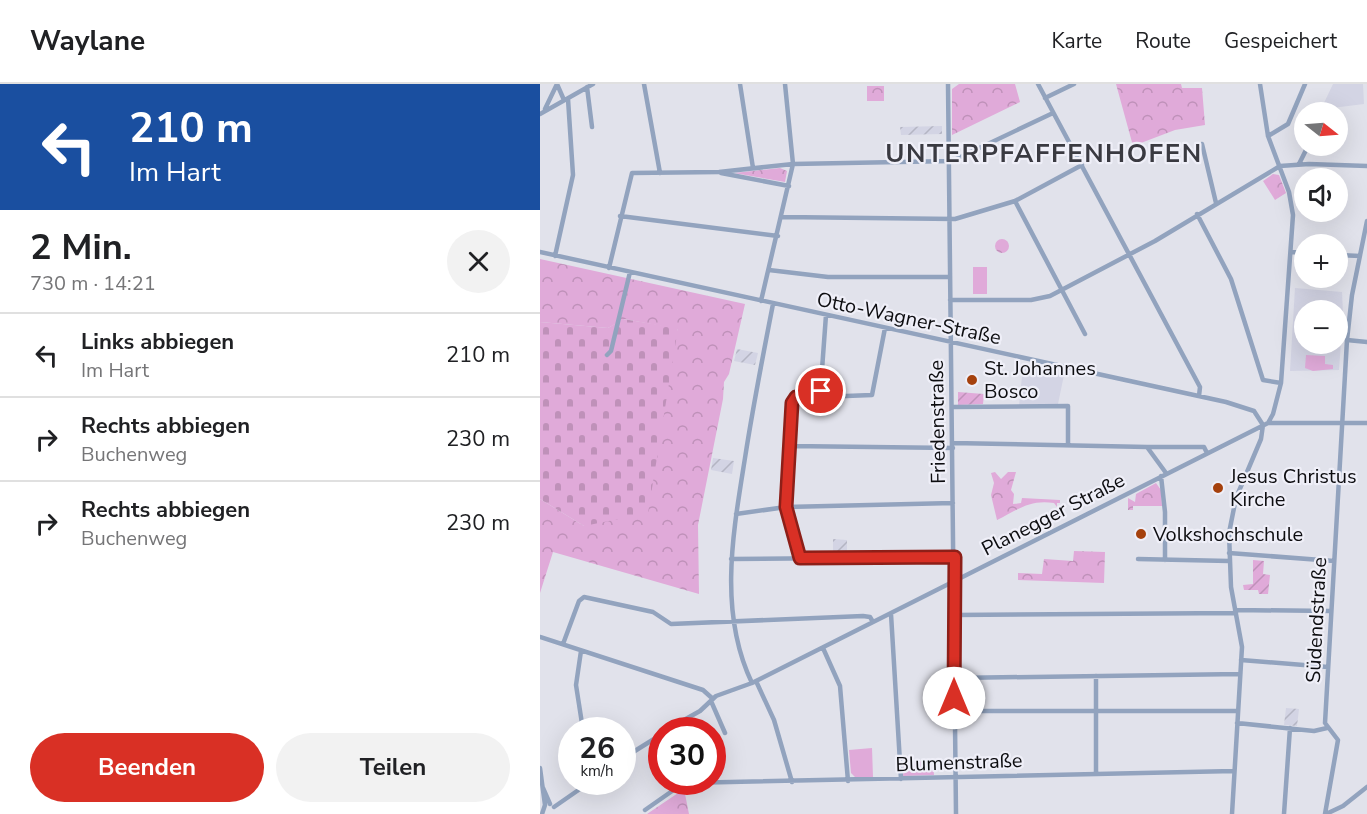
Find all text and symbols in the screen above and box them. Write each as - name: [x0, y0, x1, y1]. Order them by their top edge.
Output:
- text: Waylane: [30, 22, 145, 60]
- text: Karte: [1052, 27, 1102, 55]
- text: Route: [1135, 27, 1191, 55]
- text: Gespeichert: [1224, 27, 1337, 55]
- text: 210 m: [129, 100, 253, 157]
- north arrow: [1294, 102, 1348, 156]
- map controls: [1294, 102, 1348, 354]
- icon: left: [30, 108, 108, 186]
- district label: UNTERPFAFFENHOFEN: [885, 136, 1203, 171]
- text: Im Hart: [129, 154, 221, 191]
- button: sound: [1294, 168, 1348, 222]
- text: 2 Min.: [30, 223, 132, 272]
- button: close: [447, 230, 510, 293]
- button: +: [1294, 234, 1348, 288]
- text: 730 m · 14:21: [30, 270, 156, 297]
- street label: Otto-Wagner-Straße: [814, 286, 1004, 351]
- button: −: [1294, 300, 1348, 354]
- text: Links abbiegen: [81, 327, 234, 357]
- icon: left: [30, 339, 63, 372]
- text: 210 m: [446, 340, 510, 370]
- place label: St. Johannes Bosco: [984, 355, 1096, 405]
- text: Im Hart: [81, 357, 149, 384]
- street label: Friedenstraße: [923, 360, 952, 484]
- pin: [795, 365, 846, 416]
- marker: St. Johannes Bosco: [965, 373, 979, 387]
- icon: arrive: [804, 374, 837, 407]
- text: Rechts abbiegen: [81, 411, 250, 441]
- icon: right: [30, 423, 63, 456]
- text: 230 m: [446, 424, 510, 454]
- text: Buchenweg: [81, 441, 187, 468]
- place label: Jesus Christus Kirche: [1229, 463, 1357, 513]
- street label: Planegger Straße: [977, 467, 1129, 562]
- marker: Jesus Christus Kirche: [1211, 481, 1225, 495]
- text: Rechts abbiegen: [81, 495, 250, 525]
- icon: right: [30, 507, 63, 540]
- text: 230 m: [446, 508, 510, 538]
- place label: Volkshochschule: [1152, 521, 1303, 548]
- text: Buchenweg: [81, 525, 187, 552]
- marker: Volkshochschule: [1134, 527, 1148, 541]
- street label: Südendstraße: [1300, 556, 1333, 684]
- position arrow: [922, 666, 986, 730]
- speed limit sign: 30: [648, 717, 726, 795]
- text: 26: [579, 728, 615, 769]
- button: Beenden: [30, 733, 264, 802]
- button: Teilen: [276, 733, 510, 802]
- street label: Blumenstraße: [895, 747, 1023, 778]
- text: km/h: [580, 761, 614, 781]

